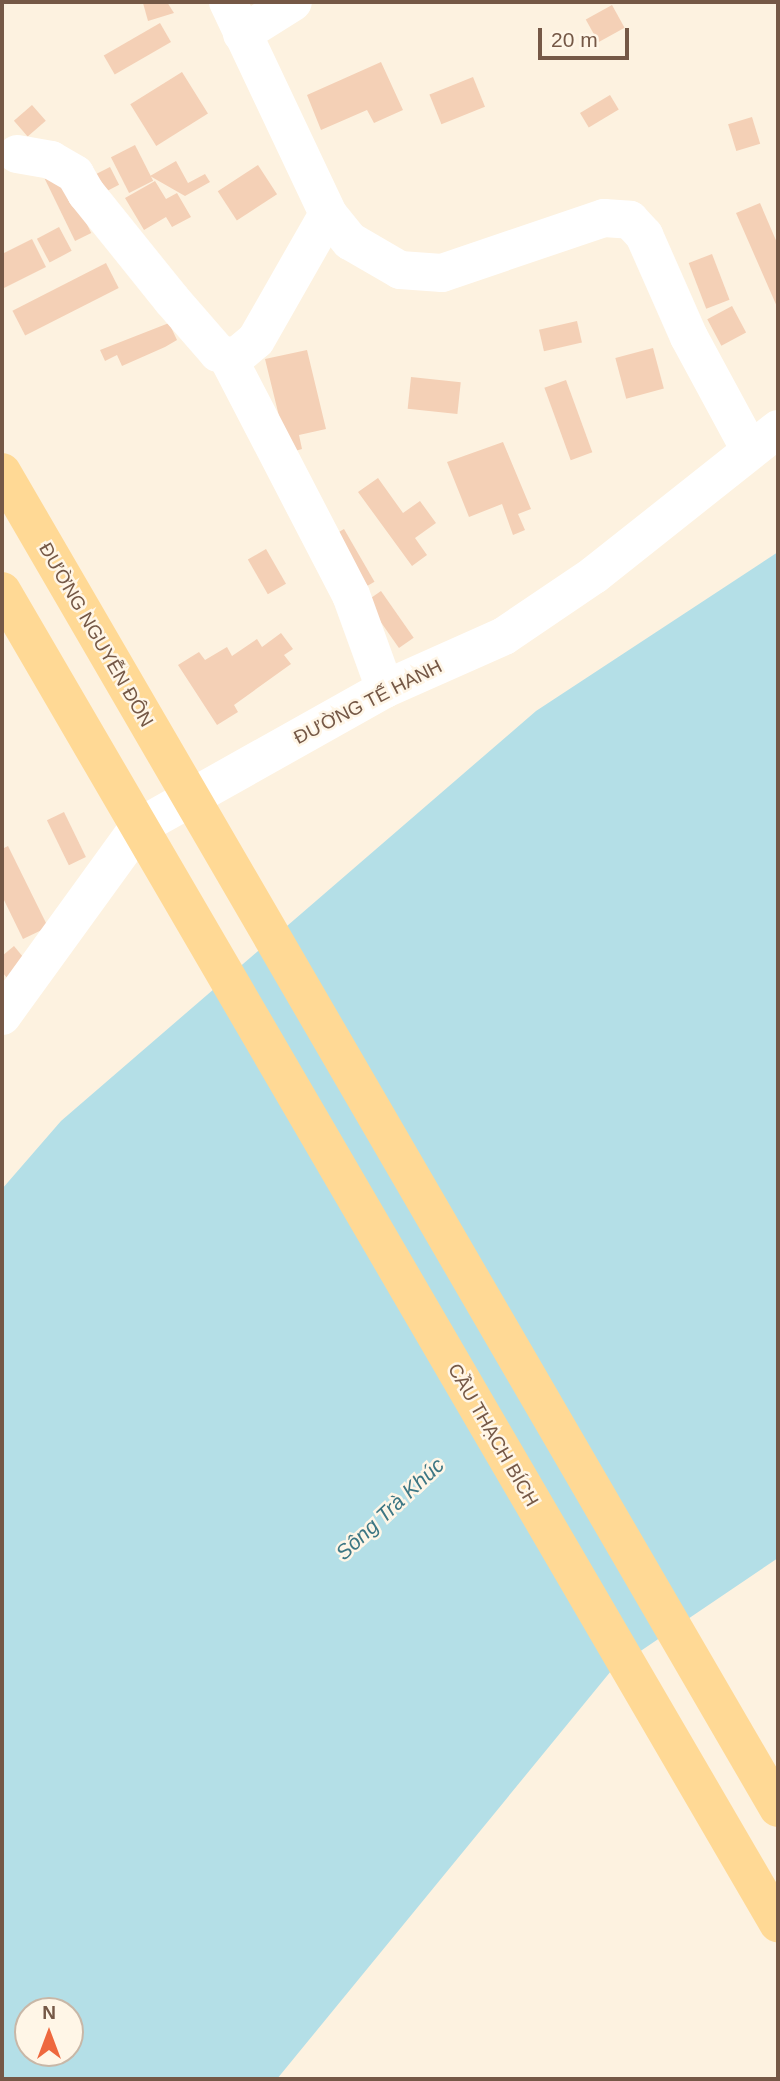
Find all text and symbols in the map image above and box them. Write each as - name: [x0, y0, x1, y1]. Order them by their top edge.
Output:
- scale bar: [542, 14, 633, 58]
- text: 20 m: [551, 28, 598, 51]
- street label: ĐƯỜNG NGUYỄN ĐÔN: [34, 539, 158, 731]
- street label: ĐƯỜNG TẾ HANH: [290, 655, 446, 749]
- street label: CẦU THẠCH BÍCH: [443, 1359, 543, 1511]
- water label: Sông Trà Khúc: [331, 1453, 449, 1565]
- north arrow: [14, 1997, 84, 2067]
- text: N: [42, 2002, 56, 2023]

